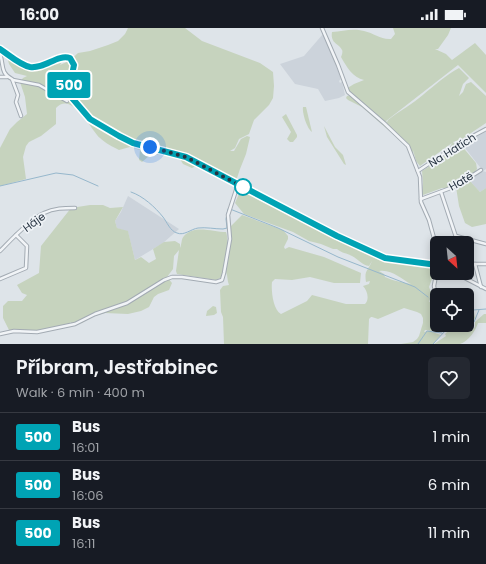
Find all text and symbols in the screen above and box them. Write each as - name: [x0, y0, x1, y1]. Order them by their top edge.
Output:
- text: 16:00: [20, 4, 59, 25]
- line badge: 500: [46, 72, 92, 98]
- text: 500: [55, 75, 83, 95]
- street label: Na Hatích: [425, 129, 479, 171]
- your location: [140, 137, 160, 157]
- street label: Hatě: [446, 168, 476, 194]
- unlabelled marker: [234, 178, 252, 196]
- street label: Háje: [19, 208, 49, 236]
- north arrow: [430, 236, 474, 280]
- map controls: [430, 236, 474, 332]
- button: locate: [430, 288, 474, 332]
- text: Příbram, Jestřabinec: [16, 354, 218, 381]
- button: heart: [428, 357, 470, 399]
- text: Walk · 6 min · 400 m: [16, 383, 145, 402]
- text: Bus: [72, 416, 100, 437]
- text: 1 min: [432, 426, 470, 447]
- text: 500: [24, 427, 52, 447]
- text: 16:01: [72, 438, 100, 457]
- text: Bus: [72, 464, 100, 485]
- text: 6 min: [428, 474, 470, 495]
- text: 500: [24, 475, 52, 495]
- text: 16:06: [72, 486, 104, 505]
- text: Bus: [72, 512, 100, 533]
- text: 11 min: [428, 522, 470, 543]
- text: 500: [24, 523, 52, 543]
- text: 16:11: [72, 534, 96, 553]

